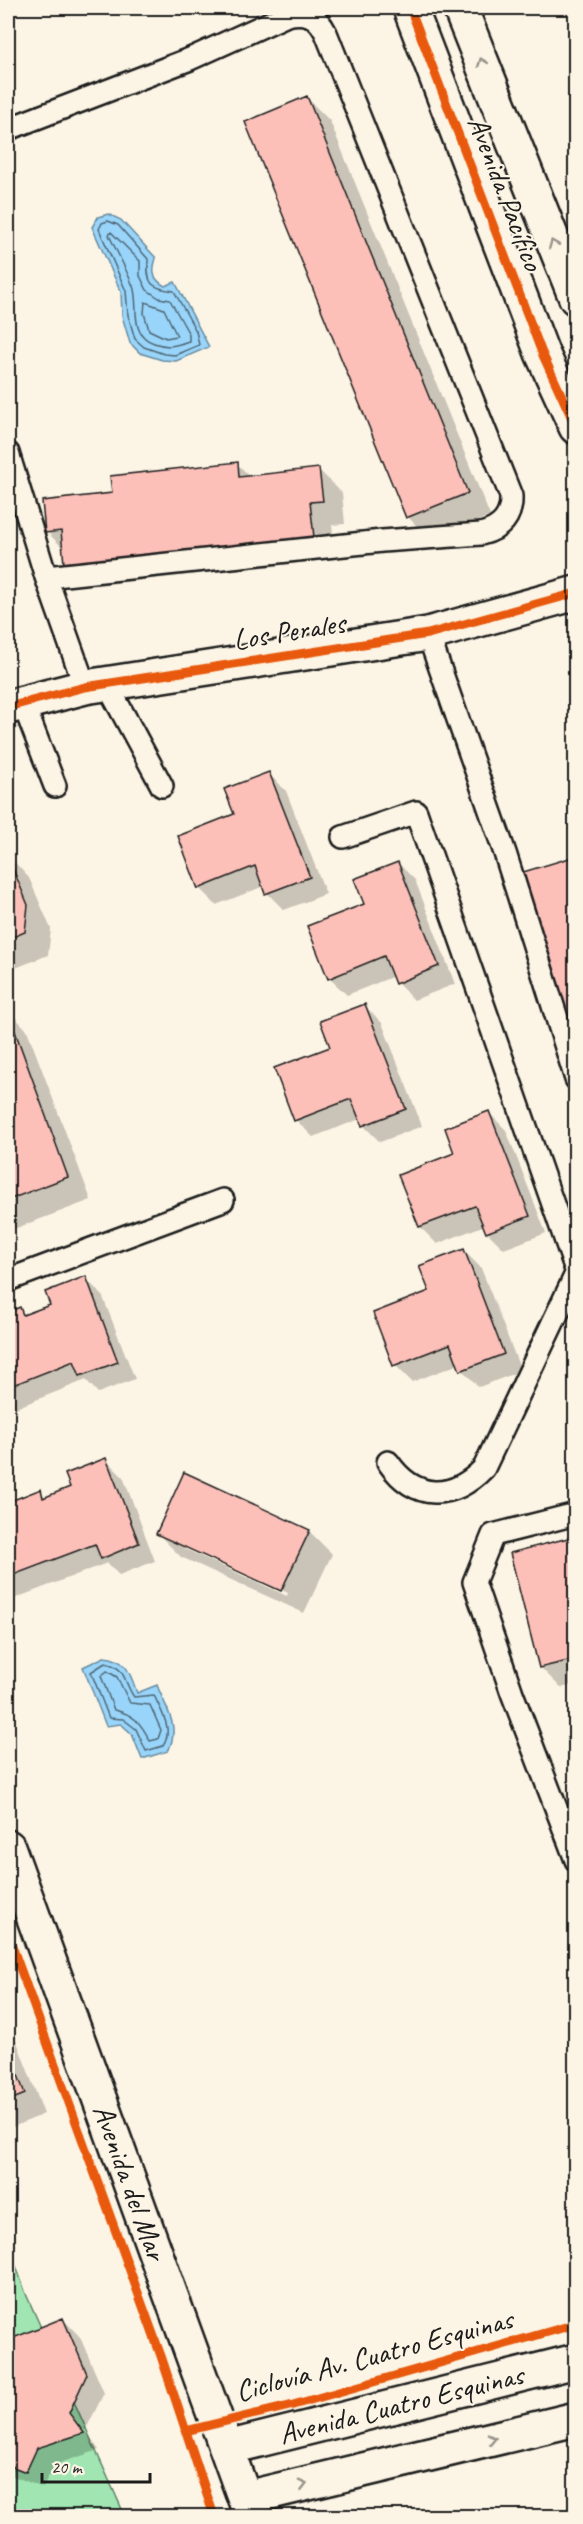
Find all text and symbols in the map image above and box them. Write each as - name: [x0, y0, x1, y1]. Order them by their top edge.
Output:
- one-way arrow: [476, 58, 489, 68]
- street label: Avenida Pacífico: [459, 110, 553, 277]
- one-way arrow: [548, 239, 560, 250]
- street label: Los Perales: [231, 603, 350, 659]
- street label: Avenida del Mar: [84, 2099, 177, 2267]
- street label: Ciclovía Av. Cuatro Esquinas: [231, 2299, 519, 2410]
- street label: Avenida Cuatro Esquinas: [275, 2355, 530, 2453]
- one-way arrow: [487, 2433, 497, 2446]
- scale bar: [42, 2446, 150, 2484]
- text: 20 m: [51, 2456, 84, 2478]
- one-way arrow: [298, 2479, 308, 2492]

